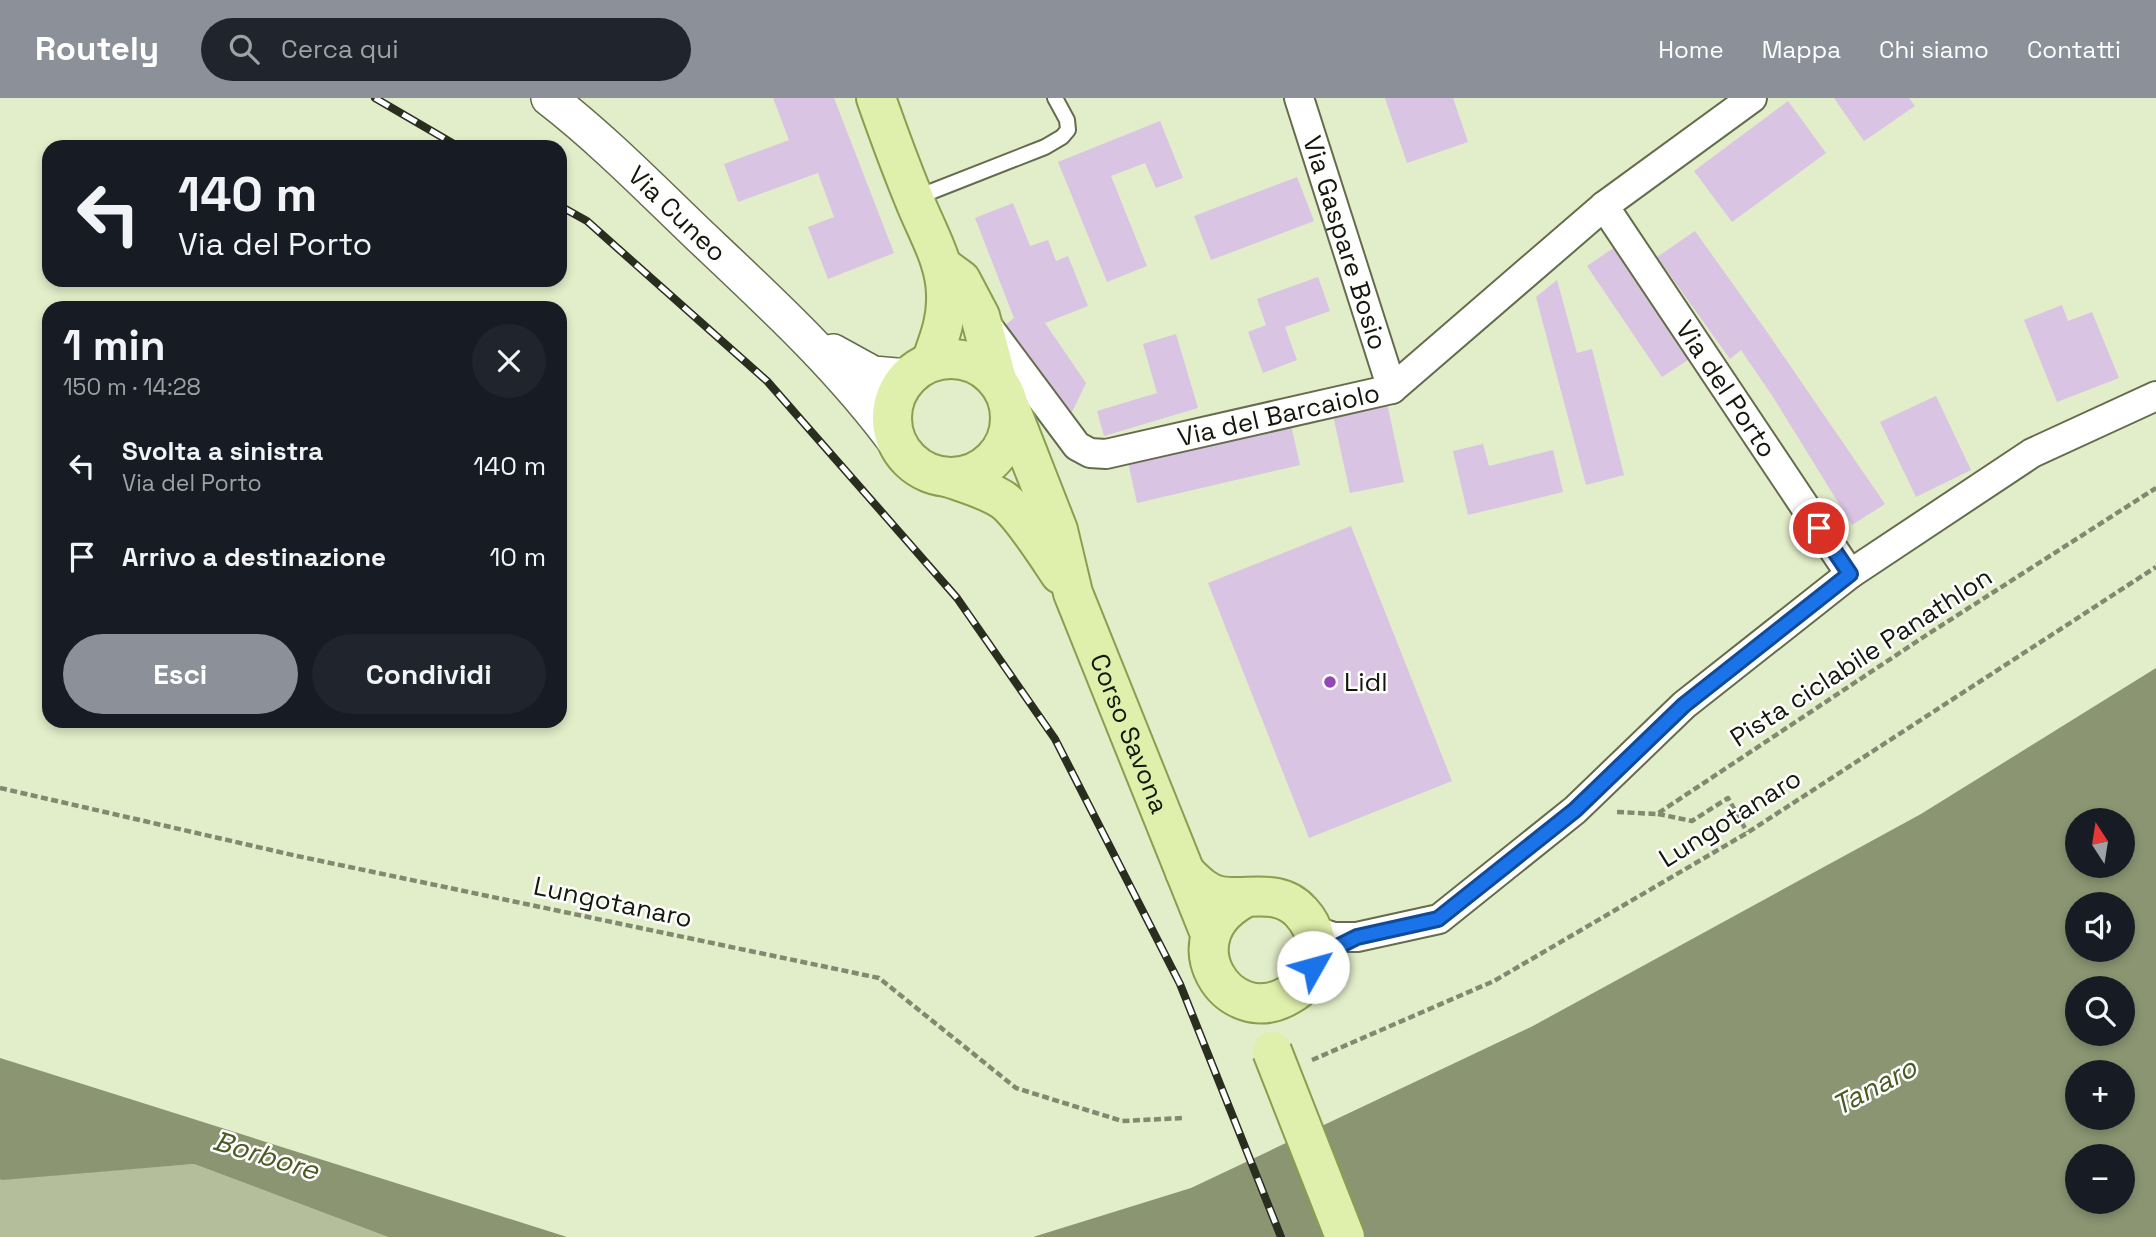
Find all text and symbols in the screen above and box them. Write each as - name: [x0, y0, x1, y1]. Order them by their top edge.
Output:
- search box: [201, 18, 691, 81]
- text: Routely: [35, 28, 159, 70]
- icon: search: [225, 30, 263, 68]
- text: Cerca qui: [281, 32, 399, 66]
- text: Home: [1658, 34, 1724, 65]
- text: Mappa: [1762, 34, 1841, 65]
- text: Chi siamo: [1879, 34, 1989, 65]
- text: Contatti: [2027, 34, 2121, 65]
- street label: Via Gaspare Bosio: [1295, 132, 1395, 354]
- street label: Via Cuneo: [621, 159, 734, 269]
- text: 140 m: [178, 163, 317, 225]
- icon: left: [63, 168, 154, 259]
- text: Via del Porto: [178, 224, 372, 264]
- street label: Via del Porto: [1668, 314, 1784, 464]
- text: 1 min: [63, 319, 166, 372]
- button: close: [472, 324, 546, 398]
- text: 150 m · 14:28: [63, 372, 201, 402]
- street label: Via del Barcaiolo: [1174, 375, 1383, 454]
- text: Svolta a sinistra: [122, 434, 323, 468]
- icon: left: [63, 447, 101, 485]
- text: 140 m: [473, 449, 546, 483]
- text: Via del Porto: [122, 468, 262, 498]
- pin: [1789, 498, 1849, 558]
- icon: arrive: [1800, 509, 1838, 547]
- icon: arrive: [63, 538, 101, 576]
- text: Arrivo a destinazione: [122, 540, 386, 574]
- text: 10 m: [489, 540, 546, 574]
- street label: Pista ciclabile Panathlon: [1723, 559, 1999, 755]
- button: Esci: [63, 634, 298, 714]
- button: Condividi: [312, 634, 546, 714]
- street label: Corso Savona: [1082, 648, 1177, 818]
- place label: Lidl: [1344, 665, 1388, 699]
- marker: Lidl: [1322, 674, 1338, 690]
- street label: Lungotanaro: [1653, 761, 1807, 875]
- north arrow: [2065, 808, 2135, 878]
- map controls: [2065, 808, 2135, 1214]
- street label: Lungotanaro: [531, 869, 695, 935]
- button: sound: [2065, 892, 2135, 962]
- position arrow: [1276, 930, 1350, 1004]
- button: search: [2065, 976, 2135, 1046]
- water label: Tanaro: [1825, 1048, 1923, 1123]
- button: +: [2065, 1060, 2135, 1130]
- water label: Borbore: [209, 1122, 324, 1188]
- button: −: [2065, 1144, 2135, 1214]

